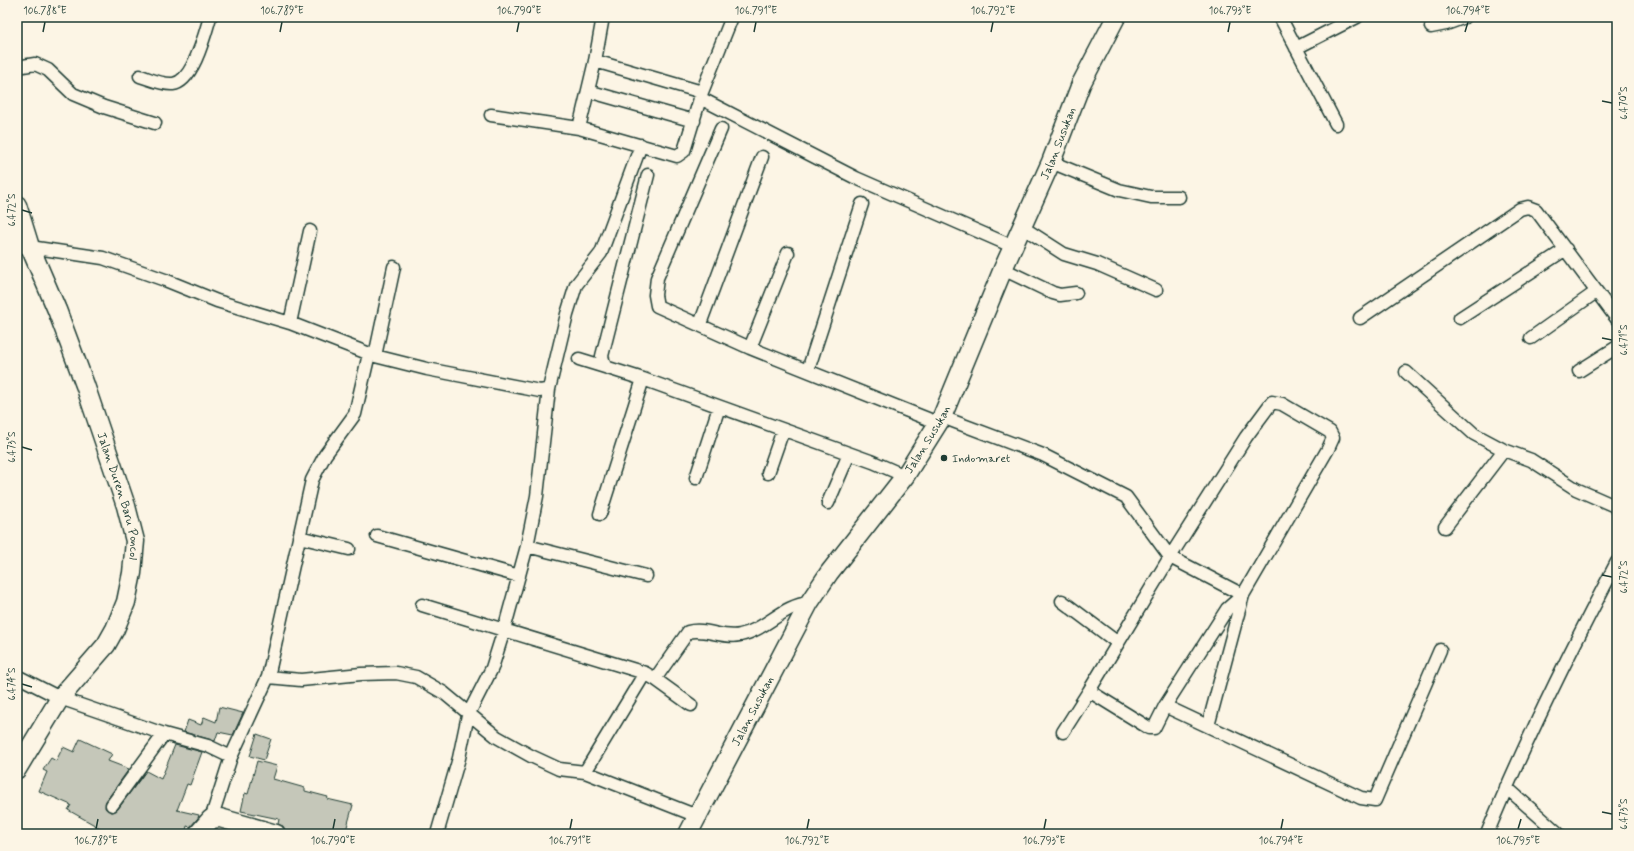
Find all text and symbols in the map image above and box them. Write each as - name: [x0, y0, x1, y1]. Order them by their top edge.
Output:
- text: 106.788°E: [23, 4, 67, 18]
- text: 106.789°E: [260, 4, 304, 18]
- text: 106.790°E: [497, 4, 541, 18]
- text: 106.791°E: [735, 4, 777, 18]
- text: 106.792°E: [971, 4, 1015, 18]
- text: 106.793°E: [1209, 4, 1251, 18]
- text: 106.794°E: [1446, 4, 1490, 18]
- text: 6.470°S: [1617, 86, 1631, 120]
- street label: Jalan Susukan: [1037, 105, 1080, 182]
- text: 6.472°S: [5, 193, 19, 227]
- text: 6.471°S: [1617, 324, 1631, 356]
- street label: Jalan Susukan: [902, 404, 955, 477]
- street label: Jalan Duren Baru Poncol: [93, 430, 142, 560]
- text: 6.473°S: [5, 431, 19, 463]
- place label: Indomaret: [952, 451, 1011, 467]
- marker: Indomaret: [939, 453, 949, 463]
- text: 6.472°S: [1617, 560, 1631, 594]
- text: 6.474°S: [5, 667, 19, 701]
- street label: Jalan Susukan: [729, 674, 778, 749]
- text: 6.473°S: [1617, 798, 1631, 830]
- text: 106.789°E: [74, 834, 118, 848]
- text: 106.790°E: [311, 834, 355, 848]
- text: 106.791°E: [549, 834, 591, 848]
- text: 106.792°E: [785, 834, 829, 848]
- text: 106.793°E: [1023, 834, 1065, 848]
- text: 106.794°E: [1259, 834, 1303, 848]
- text: 106.795°E: [1496, 834, 1540, 848]

